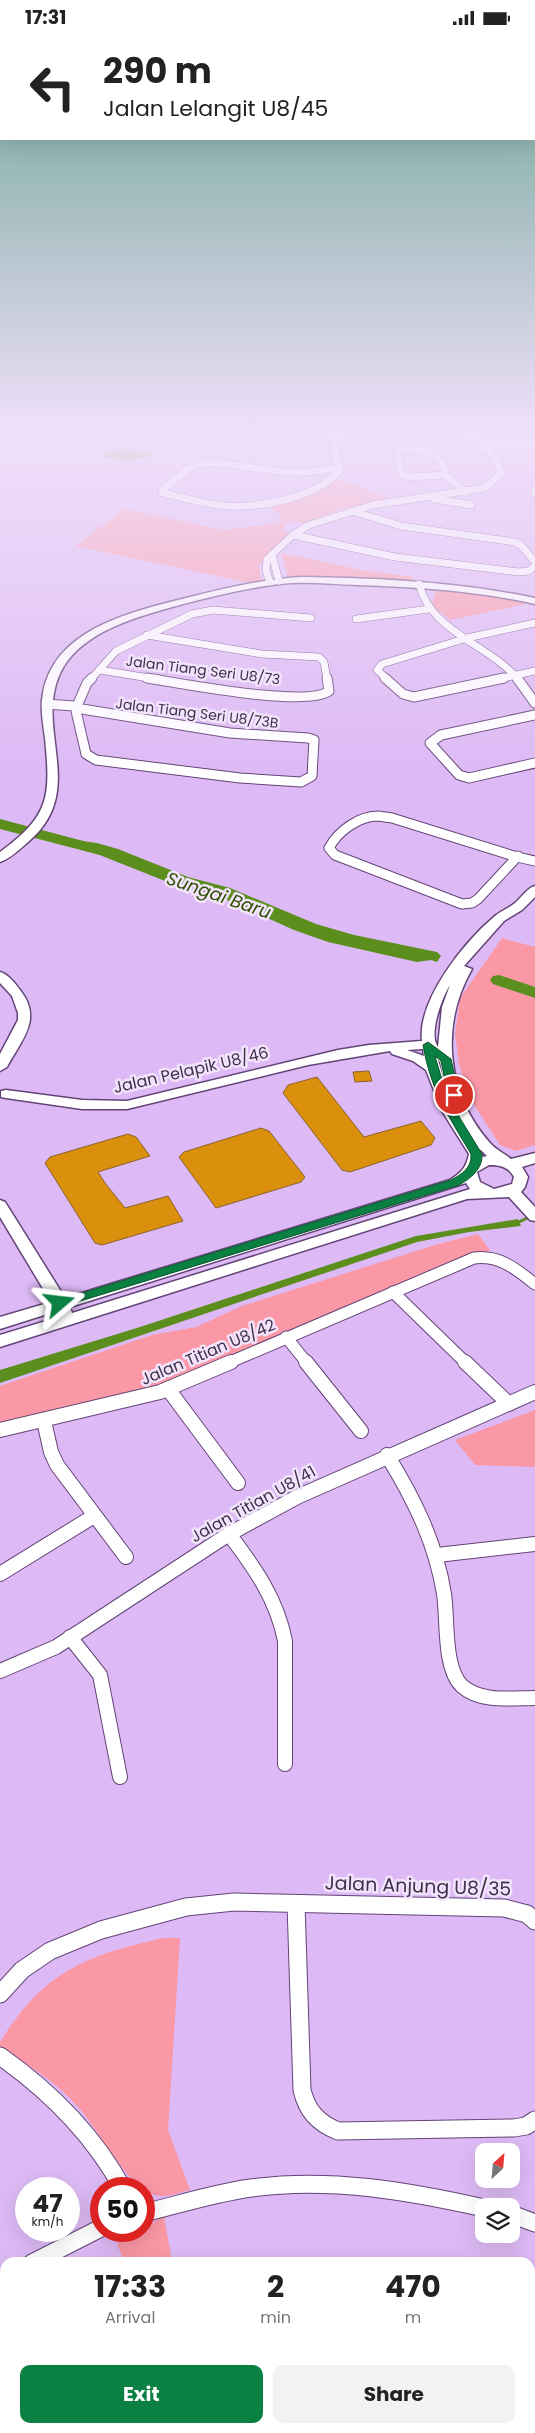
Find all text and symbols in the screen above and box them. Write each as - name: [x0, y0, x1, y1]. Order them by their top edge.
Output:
- text: 17:31: [25, 4, 66, 31]
- text: 290 m: [103, 46, 212, 95]
- icon: left: [20, 55, 85, 120]
- text: Jalan Lelangit U8/45: [103, 93, 328, 124]
- street label: Jalan Tiang Seri U8/73: [125, 651, 281, 689]
- street label: Jalan Tiang Seri U8/73B: [114, 693, 280, 733]
- water label: Sungai Baru: [163, 865, 275, 925]
- street label: Jalan Pelapik U8/46: [111, 1041, 271, 1099]
- pin: [433, 1074, 475, 1116]
- icon: arrive: [440, 1081, 468, 1109]
- position arrow: [33, 1276, 85, 1328]
- street label: Jalan Titian U8/42: [137, 1313, 279, 1391]
- street label: Jalan Titian U8/41: [186, 1460, 320, 1548]
- street label: Jalan Anjung U8/35: [324, 1869, 512, 1903]
- north arrow: [475, 2143, 520, 2187]
- map controls: [475, 2143, 520, 2243]
- speed limit sign: 50: [90, 2177, 155, 2242]
- text: 47: [32, 2186, 63, 2221]
- button: layers: [475, 2198, 520, 2243]
- text: km/h: [32, 2213, 63, 2230]
- text: 17:33: [94, 2265, 166, 2308]
- text: 2: [267, 2265, 284, 2308]
- text: 470: [385, 2265, 441, 2308]
- text: Arrival: [105, 2306, 155, 2329]
- text: min: [260, 2306, 291, 2329]
- text: m: [405, 2306, 421, 2329]
- button: Exit: [20, 2365, 263, 2423]
- button: Share: [273, 2365, 515, 2423]

